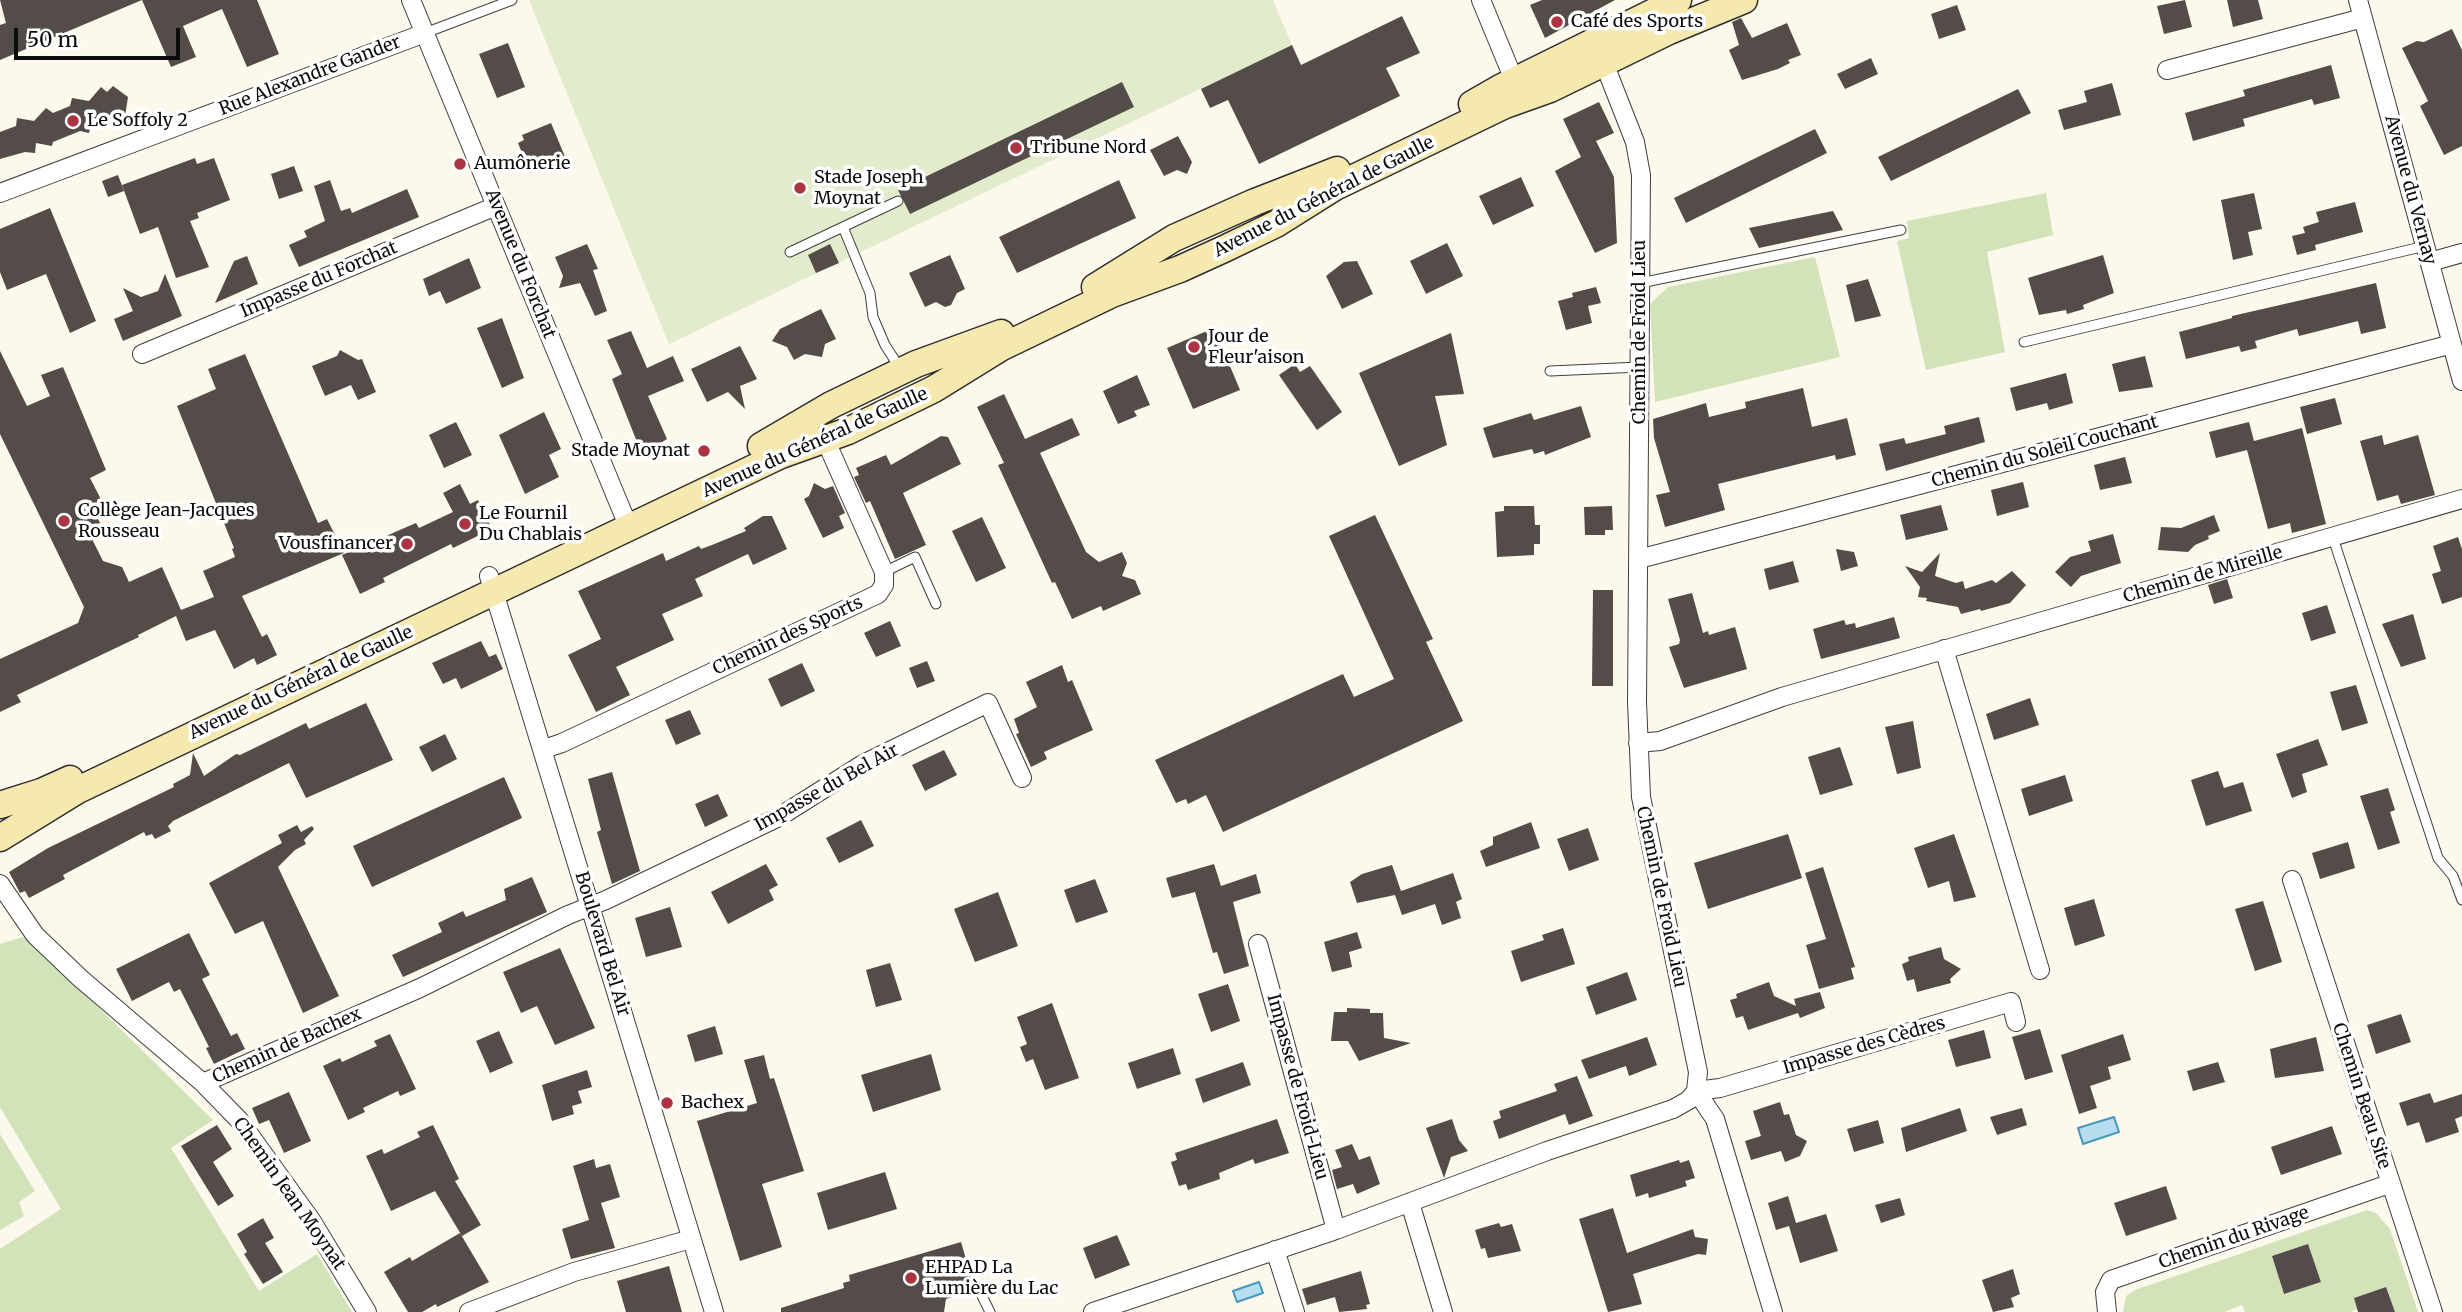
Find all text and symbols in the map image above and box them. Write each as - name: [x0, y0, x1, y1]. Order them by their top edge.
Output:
- place label: Café des Sports: [1571, 11, 1703, 33]
- scale bar: [18, 14, 184, 58]
- marker: Café des Sports: [1549, 14, 1565, 30]
- text: 50 m: [27, 26, 78, 53]
- street label: Rue Alexandre Gander: [216, 31, 404, 121]
- place label: Le Soffoly 2: [87, 110, 188, 132]
- marker: Le Soffoly 2: [65, 113, 81, 129]
- street label: Avenue du Vernay: [2380, 113, 2440, 267]
- street label: Avenue du Général de Gaulle: [1210, 132, 1438, 262]
- place label: Tribune Nord: [1030, 137, 1146, 159]
- marker: Tribune Nord: [1008, 140, 1024, 156]
- place label: Aumônerie: [474, 153, 571, 175]
- marker: Aumônerie: [452, 156, 468, 172]
- place label: Stade Joseph Moynat: [814, 167, 924, 210]
- marker: Stade Joseph Moynat: [792, 180, 808, 196]
- street label: Avenue du Forchat: [480, 186, 560, 342]
- street label: Impasse du Forchat: [237, 237, 401, 323]
- street label: Chemin de Froid Lieu: [1629, 240, 1651, 424]
- place label: Jour de Fleur'aison: [1208, 326, 1304, 368]
- marker: Jour de Fleur'aison: [1186, 339, 1202, 355]
- street label: Avenue du Général de Gaulle: [699, 383, 931, 503]
- street label: Chemin du Soleil Couchant: [1929, 411, 2161, 493]
- place label: Stade Moynat: [571, 440, 690, 462]
- marker: Stade Moynat: [696, 443, 712, 459]
- place label: Collège Jean-Jacques Rousseau: [78, 500, 255, 542]
- place label: Le Fournil Du Chablais: [479, 503, 582, 546]
- marker: Collège Jean-Jacques Rousseau: [56, 513, 72, 529]
- marker: Le Fournil Du Chablais: [457, 516, 473, 532]
- place label: Vousfinancer: [279, 533, 393, 555]
- marker: Vousfinancer: [399, 536, 415, 552]
- street label: Chemin de Mireille: [2121, 542, 2285, 608]
- street label: Chemin des Sports: [710, 592, 866, 680]
- street label: Avenue du Général de Gaulle: [186, 622, 416, 744]
- street label: Impasse du Bel Air: [751, 739, 903, 837]
- street label: Chemin de Froid Lieu: [1631, 805, 1691, 989]
- street label: Boulevard Bel Air: [570, 869, 634, 1019]
- street label: Impasse de Froid-Lieu: [1262, 992, 1332, 1182]
- street label: Chemin de Bachex: [209, 1003, 365, 1089]
- street label: Impasse des Cèdres: [1780, 1012, 1948, 1080]
- street label: Chemin Beau Site: [2327, 1020, 2395, 1172]
- place label: Bachex: [681, 1092, 744, 1114]
- marker: Bachex: [659, 1095, 675, 1111]
- street label: Chemin Jean Moynat: [228, 1114, 350, 1274]
- street label: Chemin du Rivage: [2156, 1202, 2312, 1274]
- place label: EHPAD La Lumière du Lac: [925, 1257, 1058, 1300]
- marker: EHPAD La Lumière du Lac: [903, 1270, 919, 1286]

